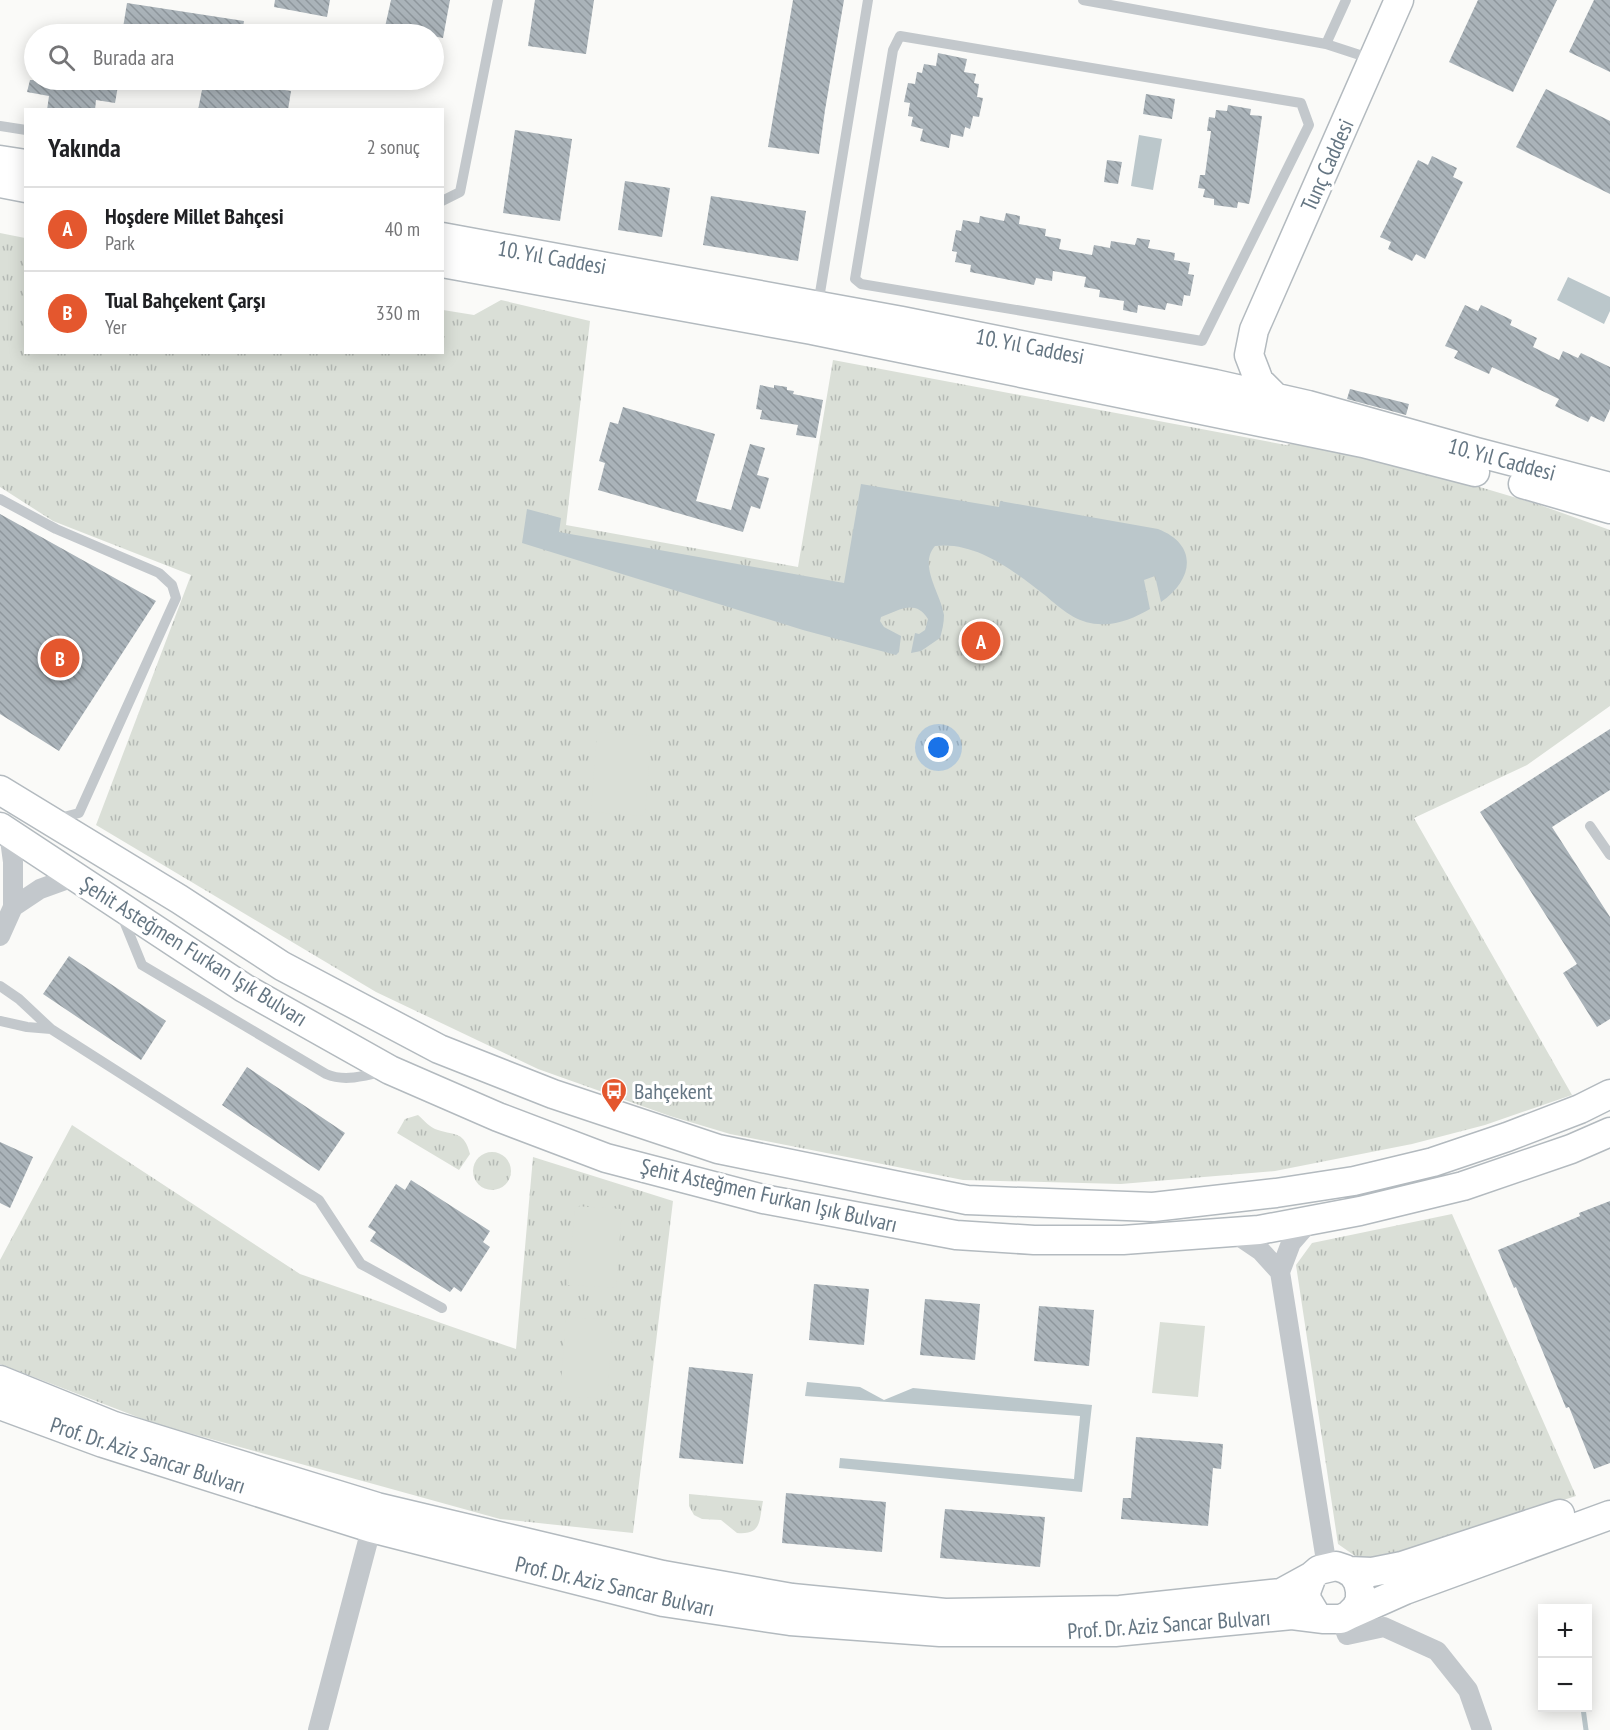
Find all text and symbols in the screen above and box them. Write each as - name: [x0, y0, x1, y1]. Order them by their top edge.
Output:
- search box: [24, 24, 444, 90]
- icon: search: [45, 41, 78, 74]
- text: Burada ara: [93, 43, 174, 71]
- street label: Tunç Caddesi: [1294, 114, 1360, 216]
- text: Yakında: [48, 131, 121, 164]
- text: 2 sonuç: [367, 134, 420, 160]
- text: Hoşdere Millet Bahçesi: [105, 202, 284, 230]
- text: A: [62, 216, 73, 242]
- text: 40 m: [385, 216, 420, 242]
- text: Park: [105, 230, 135, 256]
- street label: 10. Yıl Caddesi: [495, 234, 609, 280]
- text: Tual Bahçekent Çarşı: [105, 286, 266, 314]
- text: B: [63, 300, 72, 326]
- text: 330 m: [376, 300, 420, 326]
- text: Yer: [105, 314, 126, 340]
- street label: 10. Yıl Caddesi: [973, 322, 1087, 370]
- street label: 10. Yıl Caddesi: [1445, 431, 1559, 487]
- pin: A: [962, 618, 1000, 664]
- pin: B: [40, 636, 80, 680]
- your location: [924, 733, 953, 762]
- street label: Şehit Asteğmen Furkan Işık Bulvarı: [75, 870, 313, 1032]
- bus stop icon: Bahçekent: [599, 1076, 629, 1114]
- place label: Bahçekent: [634, 1077, 713, 1105]
- street label: Şehit Asteğmen Furkan Işık Bulvarı: [638, 1152, 900, 1238]
- street label: Prof. Dr. Aziz Sancar Bulvarı: [47, 1410, 249, 1500]
- street label: Prof. Dr. Aziz Sancar Bulvarı: [513, 1549, 717, 1623]
- street label: Prof. Dr. Aziz Sancar Bulvarı: [1067, 1603, 1271, 1645]
- map controls: [1538, 1604, 1592, 1712]
- button: +: [1538, 1604, 1592, 1658]
- button: −: [1538, 1658, 1592, 1712]

